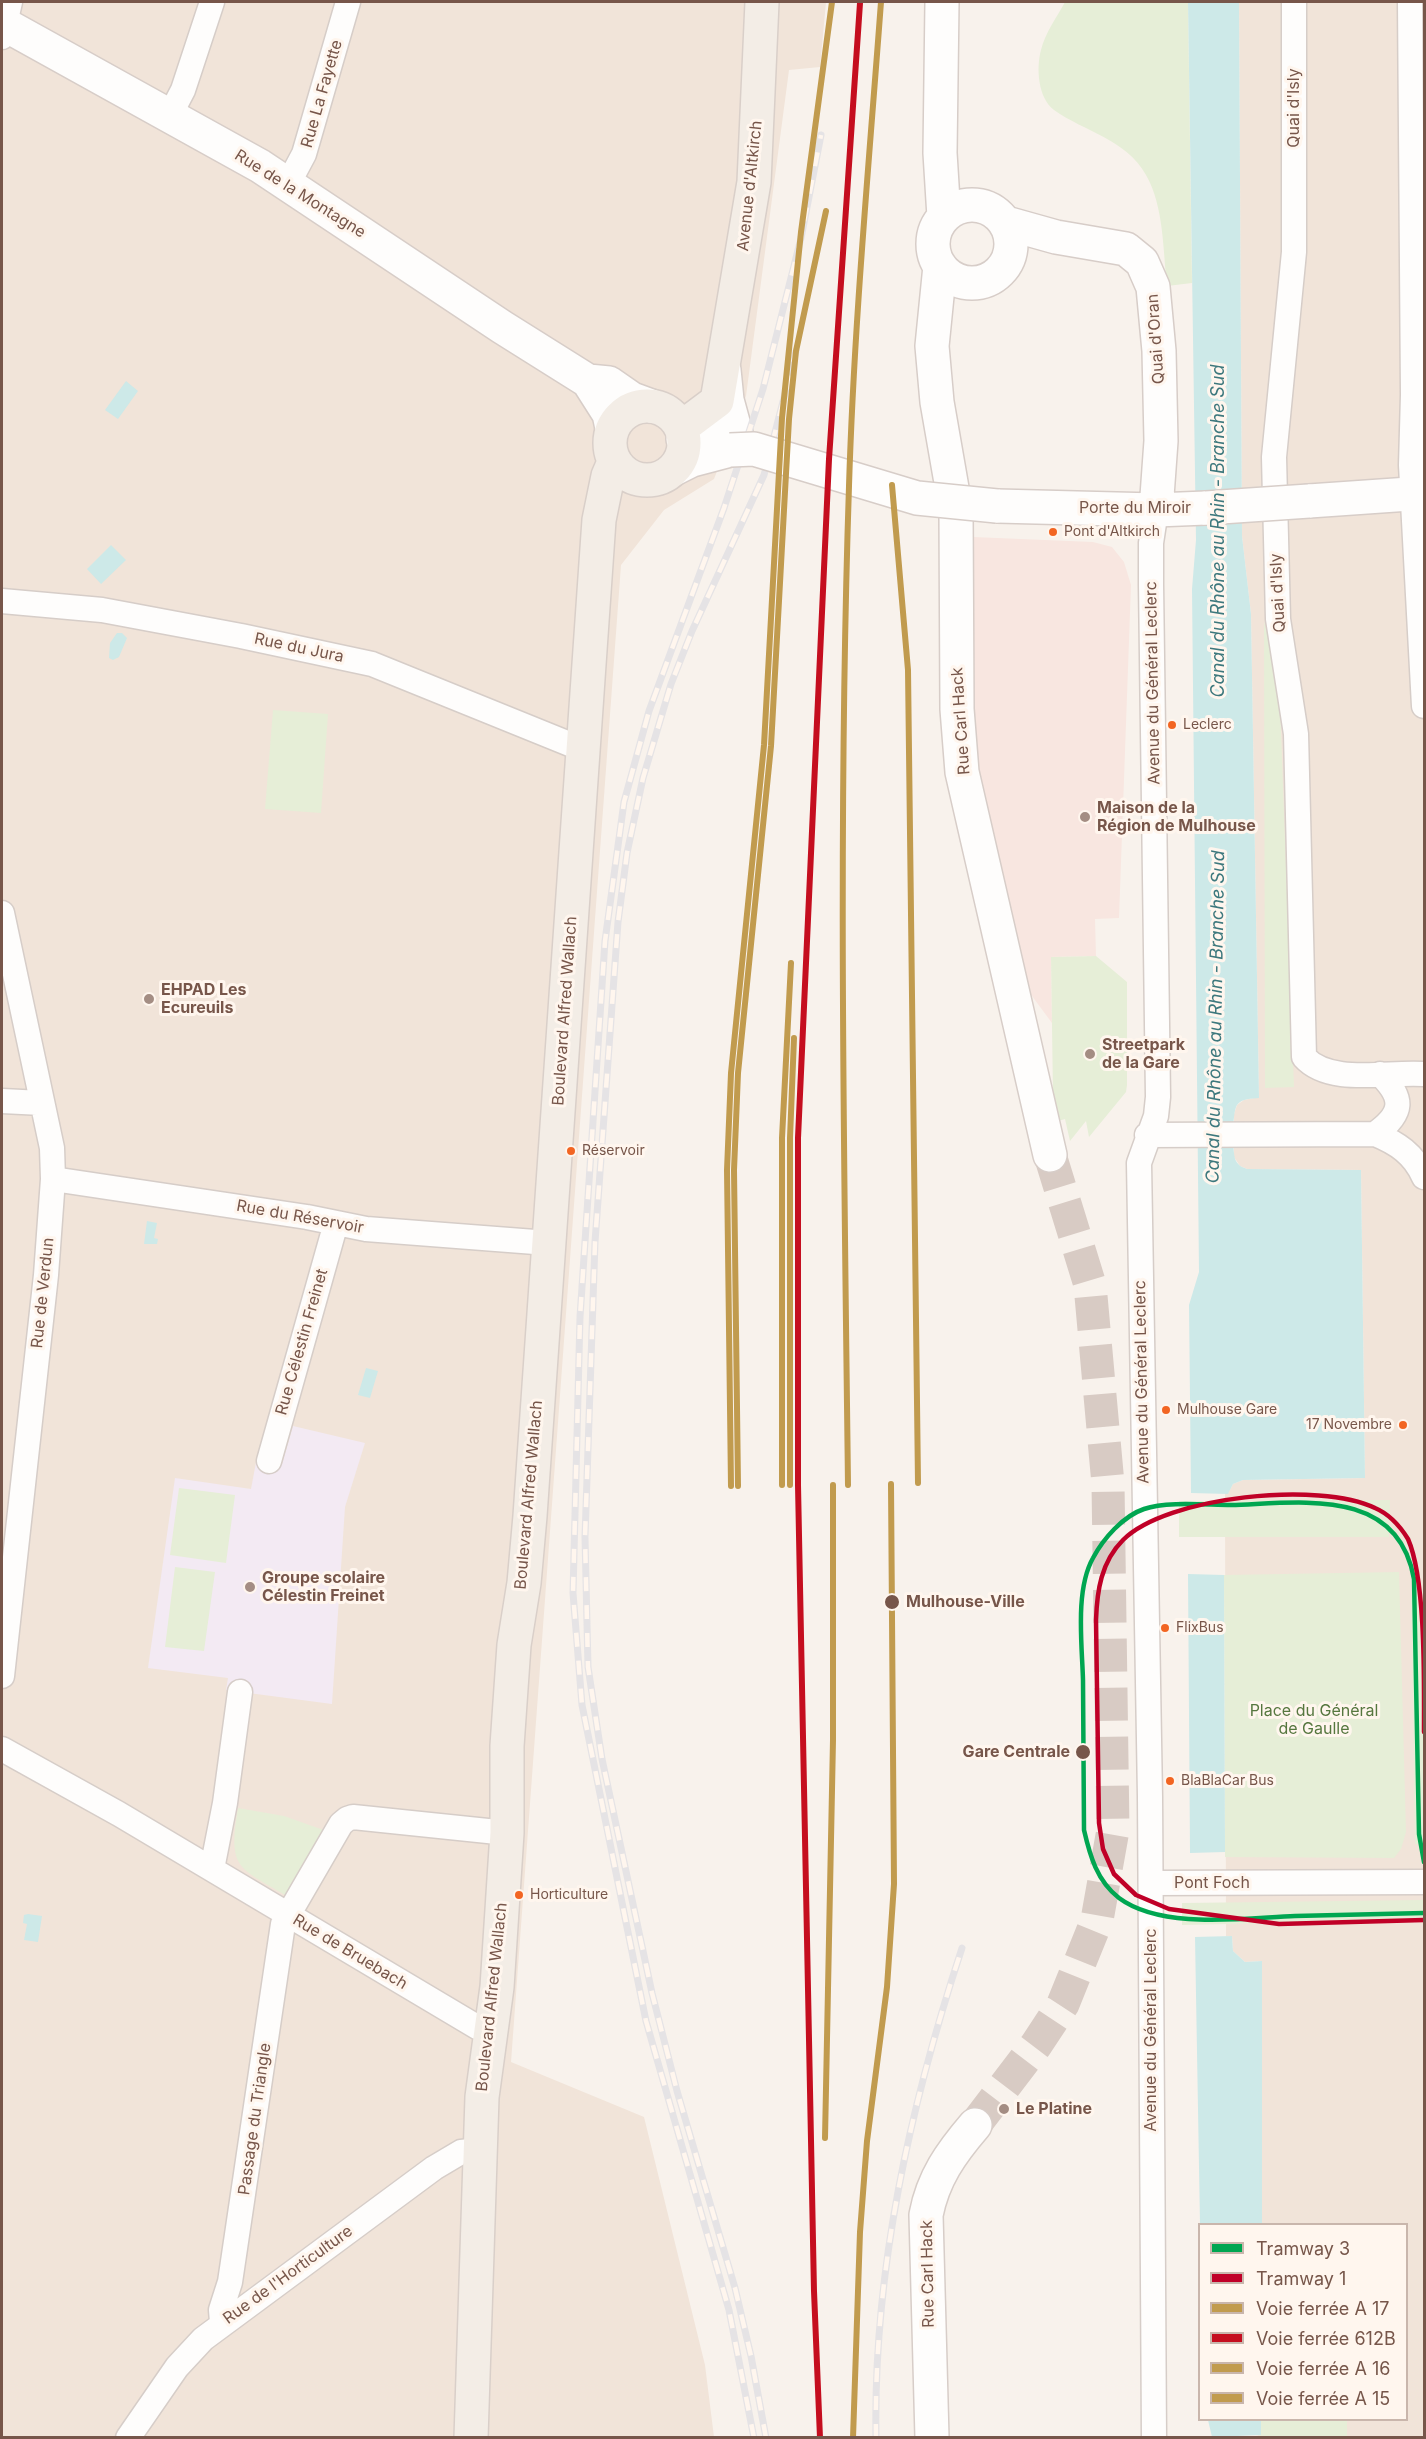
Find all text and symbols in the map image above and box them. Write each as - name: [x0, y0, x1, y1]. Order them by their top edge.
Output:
- street label: Rue La Fayette: [297, 38, 347, 150]
- street label: Quai d'Isly: [1284, 68, 1304, 148]
- street label: Avenue d'Altkirch: [734, 120, 766, 252]
- street label: Rue de la Montagne: [231, 146, 369, 242]
- street label: Quai d'Oran: [1143, 293, 1169, 385]
- water label: Canal du Rhône au Rhin - Branche Sud: [1208, 364, 1230, 698]
- street label: Porte du Miroir: [1079, 498, 1191, 518]
- place label: Pont d'Altkirch: [1064, 524, 1160, 540]
- marker: Pont d'Altkirch: [1047, 526, 1059, 538]
- street label: Quai d'Isly: [1266, 553, 1290, 633]
- street label: Avenue du Général Leclerc: [1142, 581, 1164, 785]
- street label: Rue du Jura: [253, 629, 345, 667]
- street label: Rue Carl Hack: [948, 667, 974, 775]
- place label: Leclerc: [1183, 717, 1232, 733]
- marker: Leclerc: [1166, 719, 1178, 731]
- place label: Maison de la Région de Mulhouse: [1097, 798, 1256, 836]
- marker: Maison de la Région de Mulhouse: [1078, 810, 1092, 824]
- water label: Canal du Rhône au Rhin - Branche Sud: [1202, 850, 1230, 1184]
- street label: Boulevard Alfred Wallach: [549, 916, 581, 1106]
- place label: EHPAD Les Ecureuils: [161, 980, 247, 1018]
- marker: EHPAD Les Ecureuils: [142, 992, 156, 1006]
- place label: Streetpark de la Gare: [1102, 1035, 1185, 1073]
- marker: Streetpark de la Gare: [1083, 1047, 1097, 1061]
- place label: Réservoir: [582, 1143, 645, 1159]
- marker: Réservoir: [565, 1145, 577, 1157]
- street label: Rue du Réservoir: [235, 1196, 365, 1238]
- street label: Rue de Verdun: [28, 1237, 58, 1349]
- street label: Rue Célestin Freinet: [272, 1267, 332, 1417]
- street label: Avenue du Général Leclerc: [1131, 1280, 1153, 1484]
- street label: Boulevard Alfred Wallach: [511, 1400, 547, 1590]
- place label: Mulhouse Gare: [1177, 1402, 1277, 1418]
- marker: Mulhouse Gare: [1160, 1404, 1172, 1416]
- place label: 17 Novembre: [1306, 1417, 1392, 1433]
- marker: 17 Novembre: [1397, 1419, 1409, 1431]
- place label: Groupe scolaire Célestin Freinet: [262, 1568, 385, 1606]
- marker: Groupe scolaire Célestin Freinet: [243, 1580, 257, 1594]
- place label: Mulhouse-Ville: [906, 1592, 1025, 1612]
- marker: Mulhouse-Ville: [883, 1593, 901, 1611]
- place label: FlixBus: [1176, 1620, 1224, 1636]
- marker: FlixBus: [1159, 1622, 1171, 1634]
- park label: Place du Général de Gaulle: [1250, 1701, 1378, 1739]
- place label: Gare Centrale: [963, 1742, 1070, 1762]
- marker: Gare Centrale: [1074, 1743, 1092, 1761]
- place label: BlaBlaCar Bus: [1181, 1773, 1274, 1789]
- marker: BlaBlaCar Bus: [1164, 1775, 1176, 1787]
- street label: Pont Foch: [1174, 1873, 1250, 1893]
- place label: Horticulture: [530, 1887, 608, 1903]
- marker: Horticulture: [513, 1889, 525, 1901]
- street label: Boulevard Alfred Wallach: [473, 1902, 511, 2092]
- street label: Rue de Bruebach: [289, 1910, 411, 1994]
- street label: Avenue du Général Leclerc: [1141, 1928, 1161, 2132]
- street label: Passage du Triangle: [235, 2042, 275, 2196]
- place label: Le Platine: [1016, 2099, 1092, 2119]
- marker: Le Platine: [997, 2102, 1011, 2116]
- street label: Rue Carl Hack: [917, 2220, 939, 2328]
- street label: Rue de l'Horticulture: [220, 2222, 356, 2328]
- legend: [1198, 2223, 1408, 2421]
- text: Tramway 3: [1256, 2238, 1350, 2259]
- text: Tramway 1: [1256, 2268, 1346, 2289]
- text: Voie ferrée A 17: [1256, 2298, 1389, 2319]
- text: Voie ferrée 612B: [1256, 2328, 1396, 2349]
- text: Voie ferrée A 16: [1256, 2358, 1390, 2379]
- text: Voie ferrée A 15: [1256, 2388, 1390, 2409]

